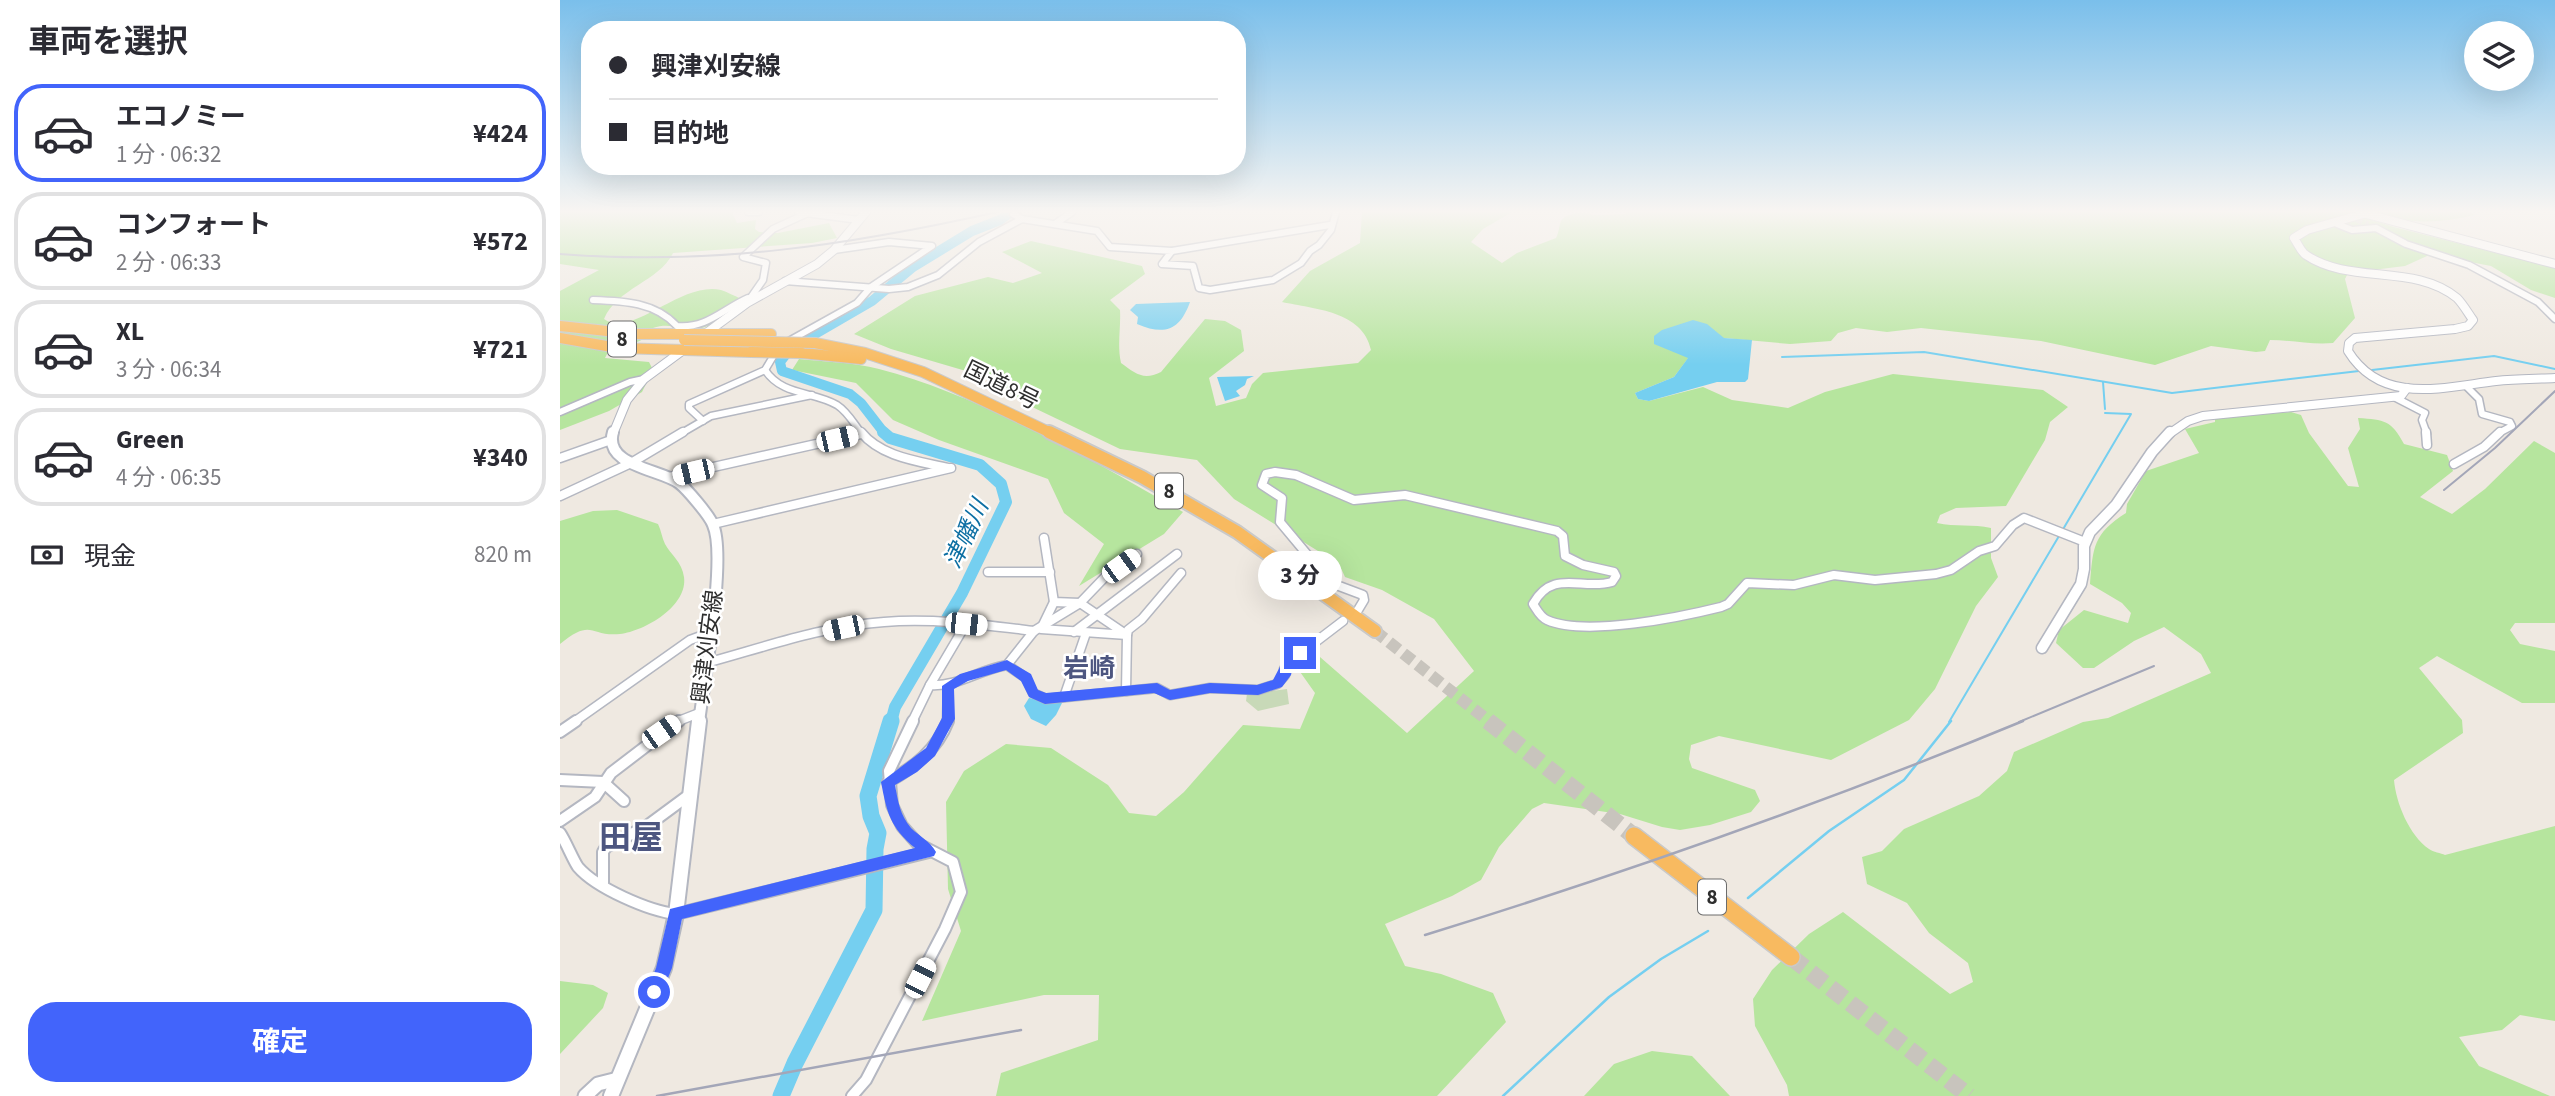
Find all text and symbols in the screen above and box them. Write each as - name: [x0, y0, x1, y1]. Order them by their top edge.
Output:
- text: 車両を選択: [28, 19, 188, 65]
- map controls: [2464, 21, 2534, 91]
- button: layers: [2464, 21, 2534, 91]
- text: 興津刈安線: [651, 48, 781, 85]
- text: エコノミー: [116, 98, 246, 135]
- icon: car: [32, 102, 95, 165]
- text: ¥424: [473, 115, 528, 152]
- text: 目的地: [651, 115, 729, 152]
- text: 1 分 · 06:32: [116, 138, 221, 171]
- text: コンフォート: [116, 206, 271, 243]
- icon: car: [32, 210, 95, 273]
- text: ¥572: [473, 223, 528, 260]
- text: 2 分 · 06:33: [116, 246, 221, 279]
- text: XL: [116, 313, 144, 350]
- icon: car: [32, 318, 95, 381]
- road number: 8: [608, 322, 636, 356]
- text: ¥721: [473, 331, 528, 368]
- text: 3 分 · 06:34: [116, 353, 221, 386]
- street label: 国道8号: [958, 353, 1045, 418]
- text: Green: [116, 421, 184, 458]
- car: [815, 424, 860, 454]
- icon: car: [32, 426, 95, 489]
- text: ¥340: [473, 439, 528, 476]
- car: [671, 457, 716, 487]
- text: 4 分 · 06:35: [116, 461, 221, 494]
- road number: 8: [1155, 474, 1183, 508]
- water label: 津幡川: [935, 491, 999, 574]
- icon: cash: [28, 536, 66, 574]
- text: 現金: [84, 538, 136, 575]
- text: 820 m: [474, 538, 532, 571]
- car: [1098, 545, 1145, 587]
- callout: 3 分: [1258, 552, 1342, 600]
- text: 3 分: [1280, 559, 1320, 592]
- street label: 興津刈安線: [684, 588, 731, 706]
- car: [945, 611, 988, 637]
- car: [821, 613, 866, 643]
- route end: [1284, 637, 1316, 669]
- district label: 岩崎: [1063, 650, 1115, 687]
- car: [638, 711, 685, 753]
- district label: 田屋: [599, 815, 663, 861]
- road number: 8: [1698, 880, 1726, 914]
- car: [902, 955, 939, 1001]
- route start: [638, 976, 670, 1008]
- button: 確定: [28, 1002, 532, 1082]

